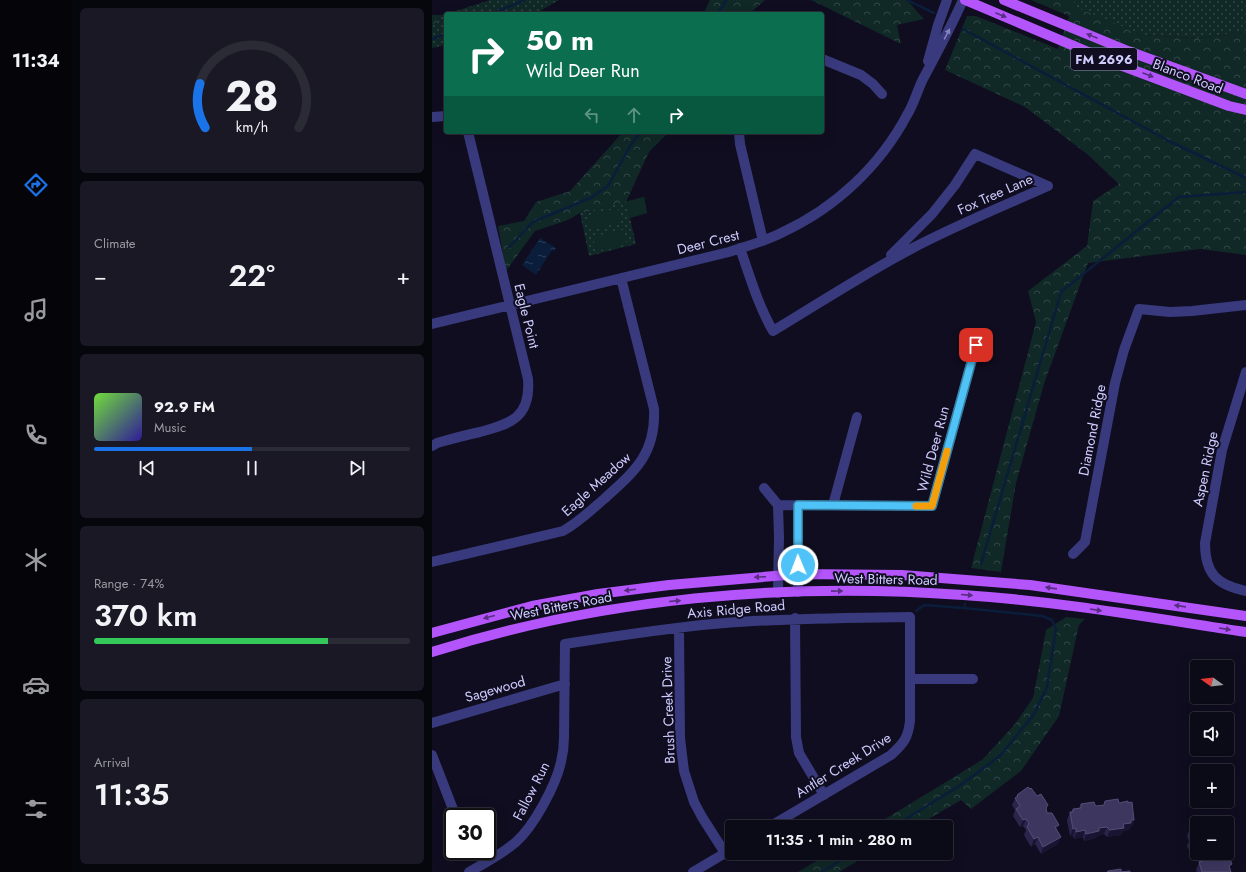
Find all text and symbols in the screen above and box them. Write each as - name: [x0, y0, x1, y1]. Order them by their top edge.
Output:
- one-way arrow: [996, 13, 1008, 19]
- text: 50 m: [526, 20, 594, 61]
- icon: right: [460, 28, 512, 80]
- one-way arrow: [944, 28, 951, 39]
- one-way arrow: [1086, 33, 1097, 39]
- text: 11:34: [12, 48, 60, 74]
- road number: FM 2696: [1071, 48, 1137, 70]
- street label: Blanco Road: [1150, 53, 1226, 99]
- text: Wild Deer Run: [526, 58, 640, 84]
- text: 28: [225, 66, 279, 127]
- one-way arrow: [1142, 73, 1154, 79]
- icon: left: [581, 104, 603, 126]
- icon: ahead: [623, 104, 645, 126]
- icon: right: [665, 104, 687, 126]
- text: km/h: [236, 117, 268, 137]
- street label: Fox Tree Lane: [954, 169, 1036, 219]
- icon: directions: [22, 171, 50, 199]
- street label: Deer Crest: [675, 224, 742, 259]
- text: Climate: [94, 234, 135, 253]
- text: 22°: [228, 254, 275, 297]
- text: −: [94, 260, 107, 292]
- text: +: [396, 260, 410, 292]
- street label: Eagle Point: [509, 281, 545, 351]
- icon: music: [22, 296, 50, 324]
- pin: [959, 328, 993, 362]
- icon: arrive: [965, 334, 987, 356]
- street label: Diamond Ridge: [1073, 383, 1111, 477]
- text: 92.9 FM: [154, 396, 215, 418]
- street label: Wild Deer Run: [912, 404, 954, 494]
- text: Music: [154, 418, 186, 437]
- icon: phone: [22, 421, 50, 449]
- street label: Aspen Ridge: [1187, 430, 1223, 508]
- street label: Eagle Meadow: [557, 447, 635, 521]
- icon: previous: [136, 457, 158, 479]
- icon: pause: [241, 457, 263, 479]
- icon: next: [346, 457, 368, 479]
- position arrow: [777, 544, 819, 586]
- icon: climate: [22, 546, 50, 574]
- street label: West Bitters Road: [834, 568, 938, 590]
- text: Range · 74%: [94, 574, 164, 593]
- one-way arrow: [754, 574, 766, 581]
- one-way arrow: [1045, 585, 1057, 591]
- street label: West Bitters Road: [508, 586, 614, 626]
- one-way arrow: [624, 587, 636, 593]
- one-way arrow: [831, 588, 844, 594]
- one-way arrow: [961, 592, 973, 599]
- text: 370 km: [94, 594, 197, 637]
- street label: Axis Ridge Road: [686, 595, 786, 623]
- one-way arrow: [669, 597, 681, 604]
- one-way arrow: [1174, 603, 1186, 609]
- one-way arrow: [1090, 607, 1102, 613]
- one-way arrow: [483, 615, 495, 621]
- one-way arrow: [1219, 626, 1231, 632]
- street label: Brush Creek Drive: [656, 656, 680, 764]
- north arrow: [1190, 660, 1234, 704]
- map controls: [1190, 660, 1234, 860]
- icon: car: [22, 671, 50, 699]
- street label: Sagewood: [462, 671, 528, 707]
- button: sound: [1190, 712, 1234, 756]
- street label: Antler Creek Drive: [791, 728, 895, 802]
- text: Arrival: [94, 753, 130, 772]
- street label: Fallow Run: [508, 758, 554, 824]
- button: +: [1190, 764, 1234, 808]
- text: 11:35: [94, 773, 169, 816]
- icon: filters: [22, 795, 50, 823]
- speed limit sign: 30: [444, 808, 496, 860]
- button: −: [1190, 816, 1234, 860]
- text: 11:35 · 1 min · 280 m: [766, 829, 912, 851]

